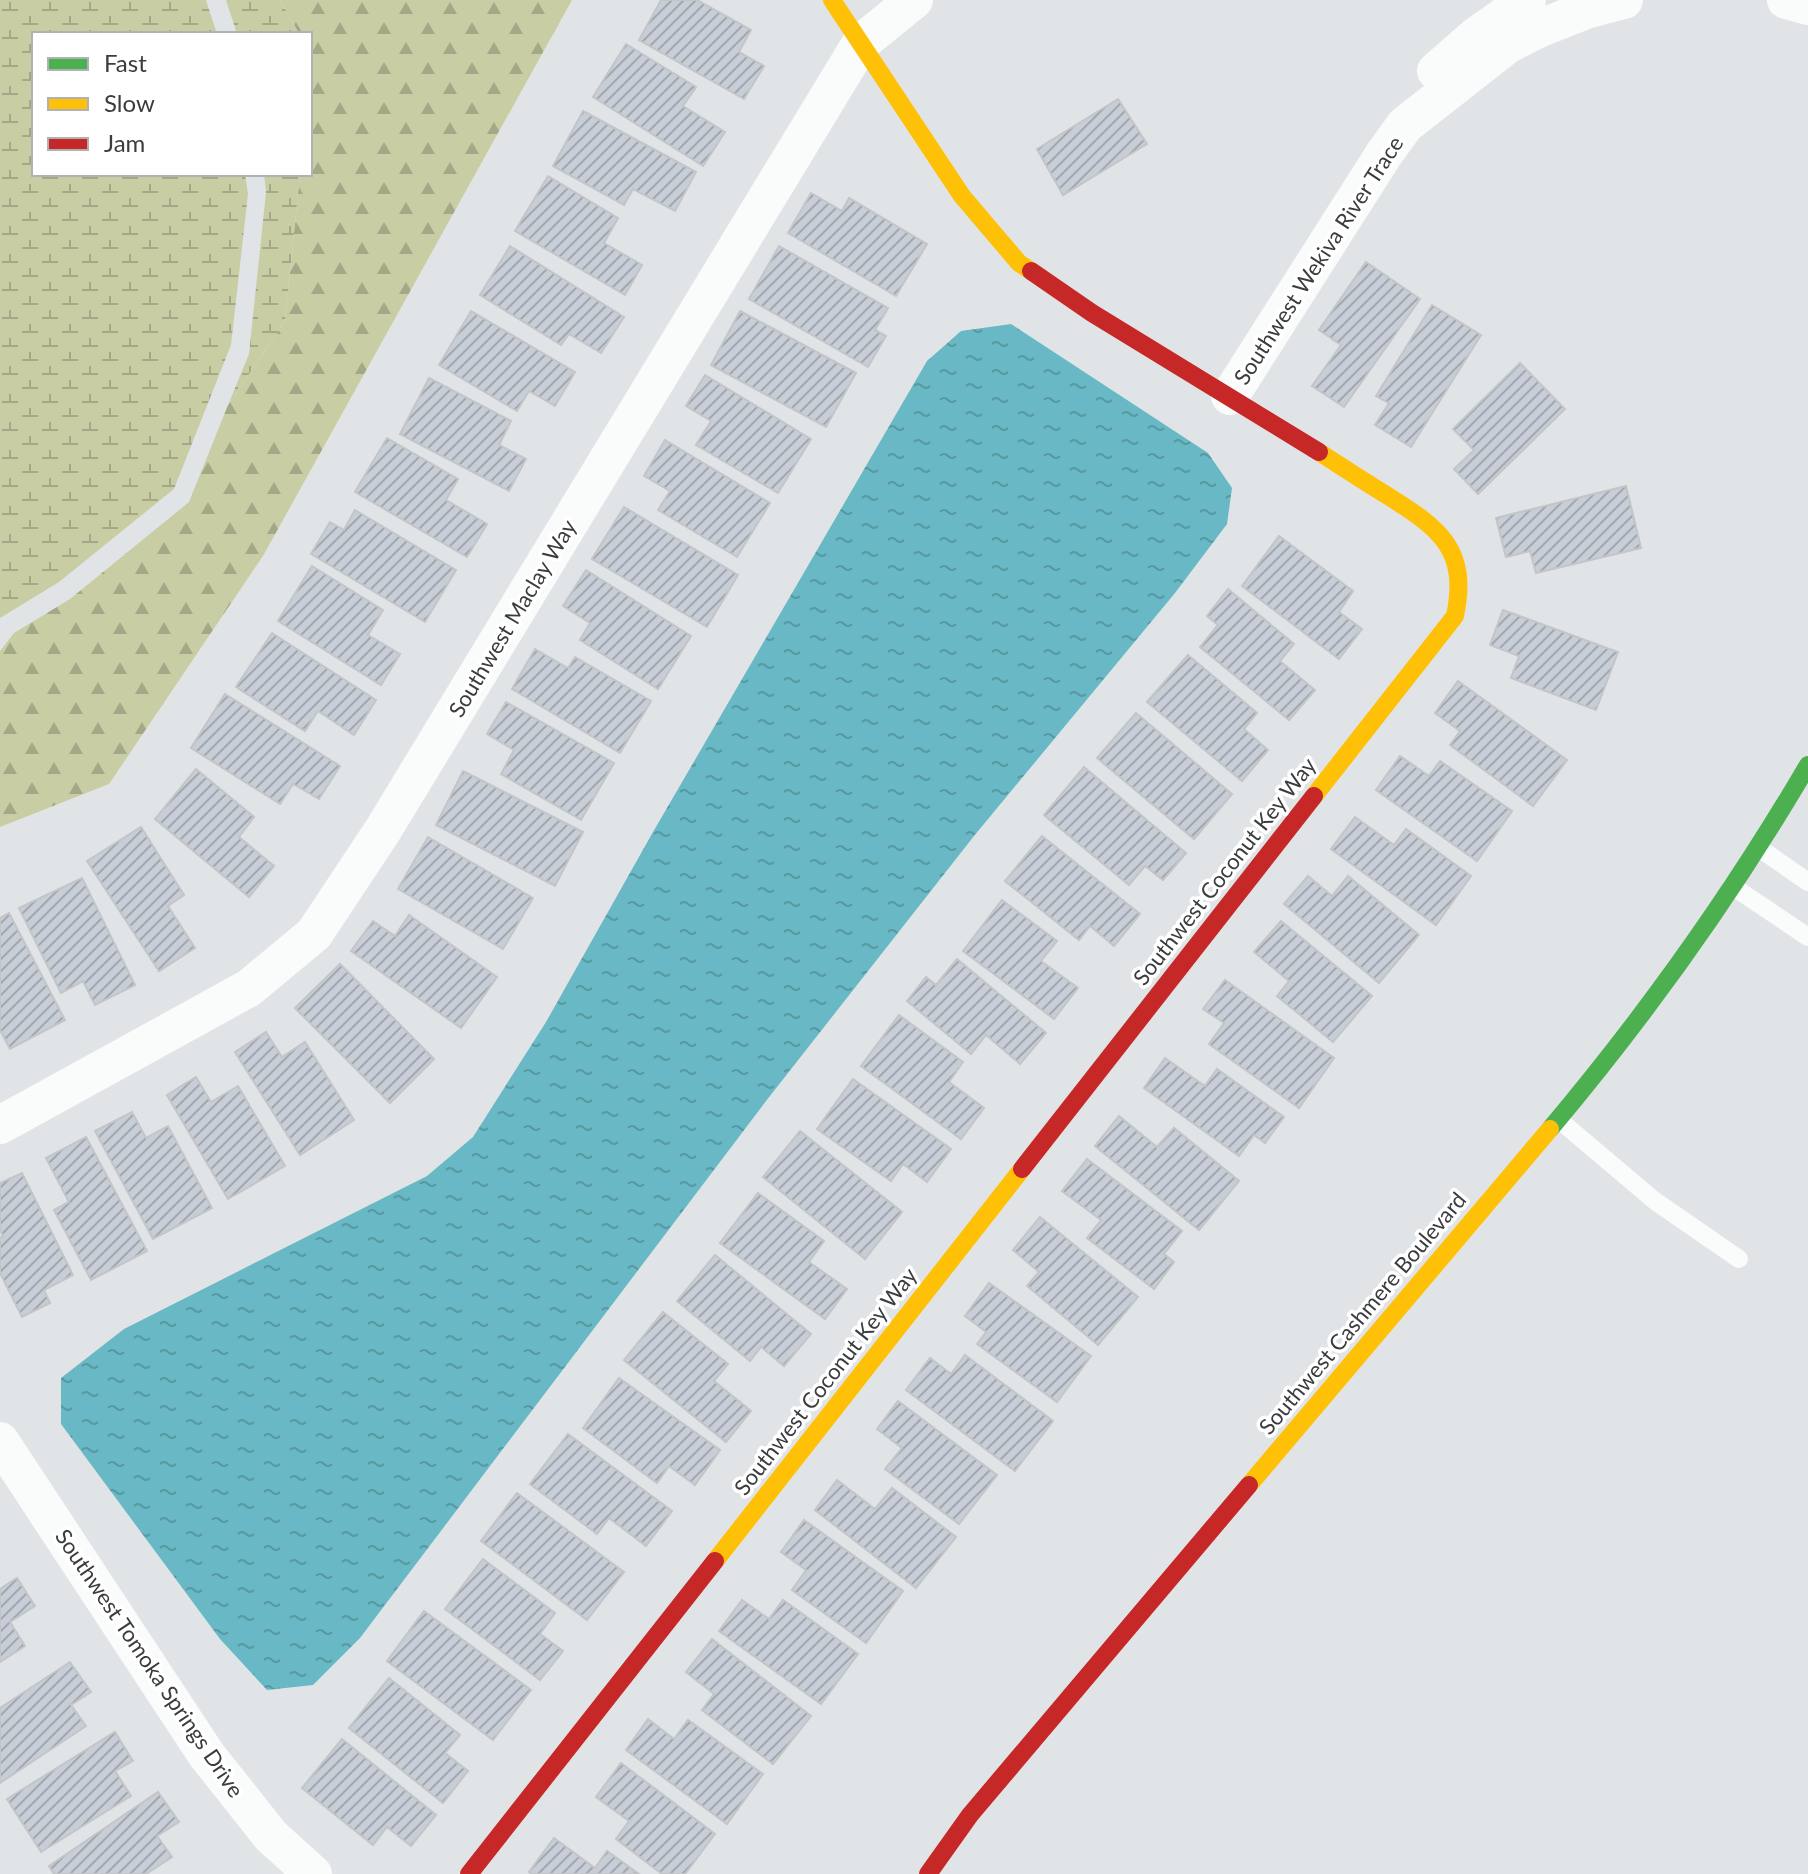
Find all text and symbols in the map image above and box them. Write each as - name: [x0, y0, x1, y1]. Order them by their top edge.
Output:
- legend: [32, 32, 312, 176]
- text: Fast: [104, 48, 147, 77]
- text: Slow: [104, 88, 155, 117]
- text: Jam: [104, 128, 145, 157]
- street label: Southwest Wekiva River Trace: [1227, 131, 1409, 389]
- street label: Southwest Maclay Way: [442, 514, 582, 722]
- street label: Southwest Coconut Key Way: [1127, 751, 1322, 990]
- street label: Southwest Cashmere Boulevard: [1253, 1186, 1471, 1440]
- street label: Southwest Coconut Key Way: [728, 1261, 923, 1500]
- street label: Southwest Tomoka Springs Drive: [50, 1524, 250, 1802]

